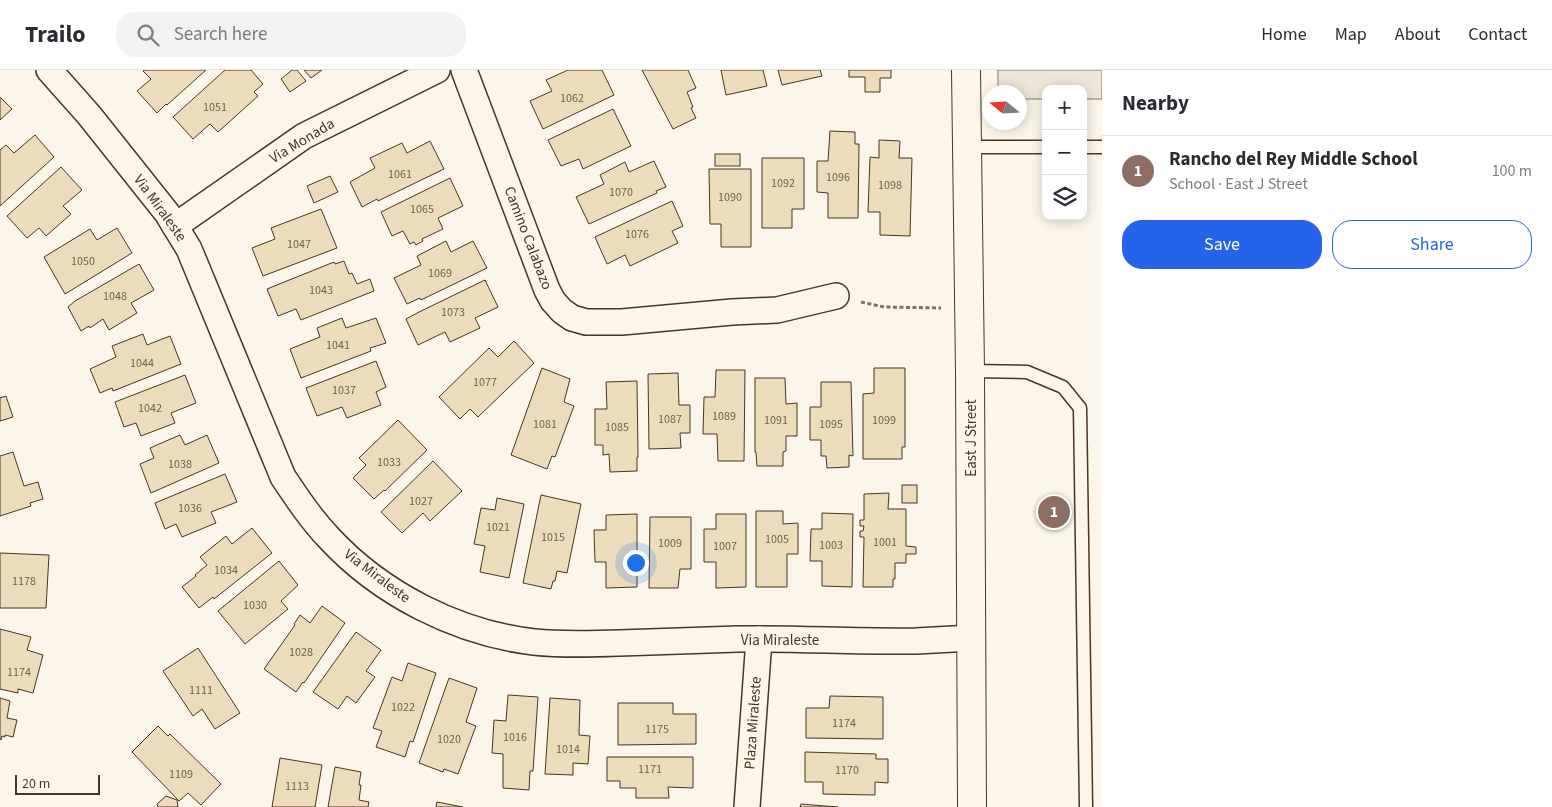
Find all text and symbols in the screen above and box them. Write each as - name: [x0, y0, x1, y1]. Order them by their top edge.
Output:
- search box: [116, 12, 466, 57]
- text: Trailo: [25, 17, 86, 52]
- icon: search: [134, 21, 162, 49]
- text: Search here: [174, 21, 267, 48]
- text: Home: [1261, 22, 1307, 47]
- text: Map: [1335, 22, 1367, 47]
- text: About: [1395, 22, 1440, 47]
- text: Contact: [1468, 22, 1527, 47]
- north arrow: [982, 85, 1027, 130]
- map controls: [1042, 85, 1087, 220]
- button: +: [1042, 85, 1087, 130]
- text: Nearby: [1122, 88, 1189, 118]
- house number: 1062: [560, 90, 584, 107]
- house number: 1051: [203, 99, 227, 116]
- street label: Via Monada: [265, 113, 339, 169]
- button: −: [1042, 130, 1087, 175]
- text: Rancho del Rey Middle School: [1169, 146, 1418, 173]
- text: 1: [1134, 160, 1142, 182]
- text: 100 m: [1492, 160, 1532, 182]
- house number: 1061: [388, 166, 412, 183]
- house number: 1096: [826, 169, 850, 186]
- street label: Via Miraleste: [128, 170, 192, 246]
- text: School · East J Street: [1169, 173, 1308, 195]
- house number: 1092: [771, 175, 795, 192]
- button: layers: [1042, 175, 1087, 220]
- house number: 1098: [878, 177, 902, 194]
- street label: Camino Calabazo: [499, 183, 557, 293]
- house number: 1070: [609, 184, 633, 201]
- house number: 1090: [718, 189, 742, 206]
- house number: 1065: [410, 201, 434, 218]
- button: Save: [1122, 220, 1322, 269]
- button: Share: [1332, 220, 1532, 269]
- house number: 1076: [625, 226, 649, 243]
- house number: 1047: [287, 236, 311, 253]
- house number: 1050: [71, 253, 95, 270]
- house number: 1069: [428, 265, 452, 282]
- house number: 1043: [309, 282, 333, 299]
- house number: 1048: [103, 288, 127, 305]
- house number: 1073: [441, 304, 465, 321]
- house number: 1041: [326, 337, 350, 354]
- house number: 1044: [130, 355, 154, 372]
- house number: 1077: [473, 374, 497, 391]
- house number: 1037: [332, 382, 356, 399]
- street label: East J Street: [961, 399, 982, 477]
- house number: 1042: [138, 400, 162, 417]
- house number: 1089: [712, 408, 736, 425]
- house number: 1087: [658, 411, 682, 428]
- house number: 1091: [764, 412, 788, 429]
- house number: 1099: [872, 412, 896, 429]
- house number: 1081: [533, 416, 557, 433]
- house number: 1095: [819, 416, 843, 433]
- house number: 1085: [605, 419, 629, 436]
- house number: 1033: [377, 454, 401, 471]
- house number: 1038: [168, 456, 192, 473]
- house number: 1027: [409, 493, 433, 510]
- pin: 1: [1038, 493, 1070, 531]
- house number: 1036: [178, 500, 202, 517]
- house number: 1021: [486, 519, 510, 536]
- house number: 1015: [541, 529, 565, 546]
- house number: 1005: [765, 531, 789, 548]
- house number: 1001: [873, 534, 897, 551]
- house number: 1009: [658, 535, 682, 552]
- house number: 1003: [819, 537, 843, 554]
- house number: 1007: [713, 538, 737, 555]
- street label: Via Miraleste: [339, 544, 415, 608]
- your location: [623, 550, 649, 576]
- house number: 1034: [214, 562, 238, 579]
- house number: 1178: [12, 573, 36, 590]
- house number: 1030: [243, 597, 267, 614]
- street label: Via Miraleste: [741, 630, 819, 651]
- house number: 1028: [289, 644, 313, 661]
- house number: 1174: [7, 664, 31, 681]
- street label: Plaza Miraleste: [739, 676, 767, 770]
- house number: 1111: [189, 682, 213, 699]
- house number: 1022: [391, 699, 415, 716]
- house number: 1174: [832, 715, 856, 732]
- house number: 1175: [645, 721, 669, 738]
- house number: 1016: [503, 729, 527, 746]
- house number: 1020: [437, 731, 461, 748]
- house number: 1014: [556, 741, 580, 758]
- house number: 1171: [638, 761, 662, 778]
- house number: 1170: [835, 762, 859, 779]
- house number: 1109: [169, 766, 193, 783]
- scale bar: [15, 772, 100, 795]
- text: 20 m: [22, 774, 50, 794]
- house number: 1113: [285, 778, 309, 795]

